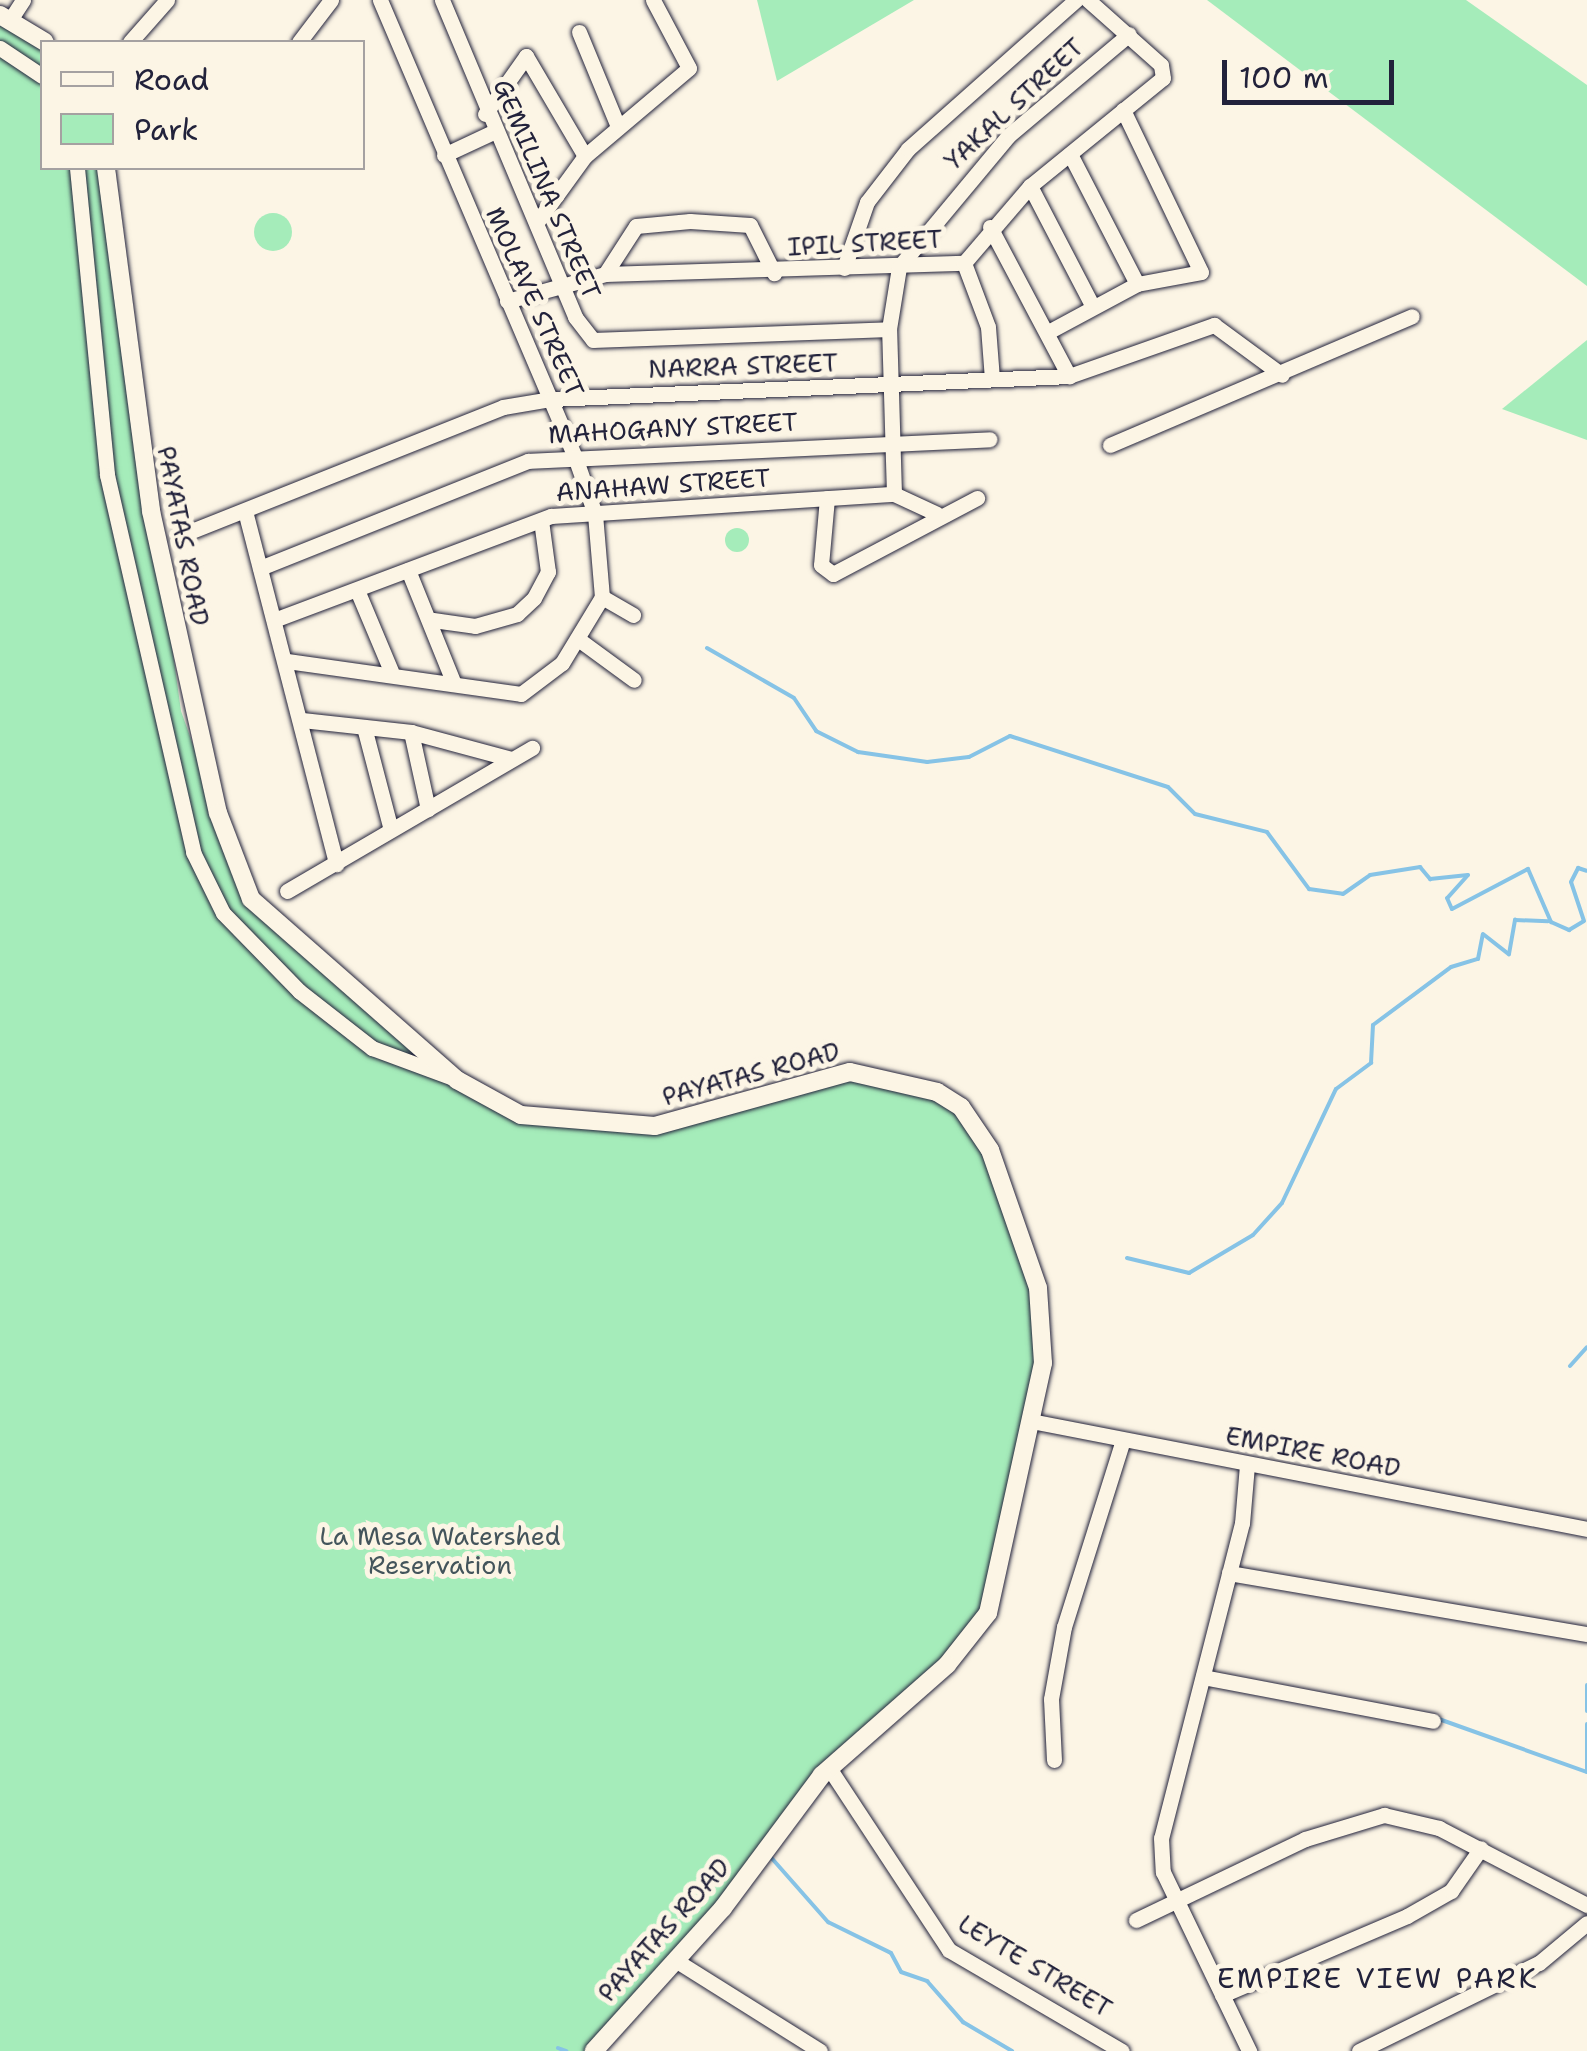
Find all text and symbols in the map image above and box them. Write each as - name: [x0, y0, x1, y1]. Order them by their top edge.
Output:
- street label: YAKAL STREET: [938, 32, 1090, 176]
- legend: [40, 40, 365, 170]
- scale bar: [1227, 40, 1400, 102]
- text: 100 m: [1239, 57, 1329, 98]
- text: Road: [134, 59, 209, 100]
- street label: GEMILINA STREET: [487, 75, 607, 303]
- text: Park: [134, 109, 198, 150]
- street label: MOLAVE STREET: [480, 202, 590, 402]
- street label: IPIL STREET: [787, 224, 943, 262]
- street label: NARRA STREET: [648, 348, 838, 384]
- street label: MAHOGANY STREET: [548, 406, 798, 450]
- street label: PAYATAS ROAD: [151, 444, 215, 628]
- street label: ANAHAW STREET: [555, 463, 771, 507]
- street label: PAYATAS ROAD: [659, 1036, 843, 1112]
- street label: EMPIRE ROAD: [1223, 1420, 1403, 1484]
- park label: La Mesa Watershed Reservation: [319, 1522, 561, 1581]
- street label: PAYATAS ROAD: [592, 1852, 736, 2008]
- street label: LEYTE STREET: [953, 1908, 1117, 2024]
- district label: EMPIRE VIEW PARK: [1217, 1961, 1539, 1995]

